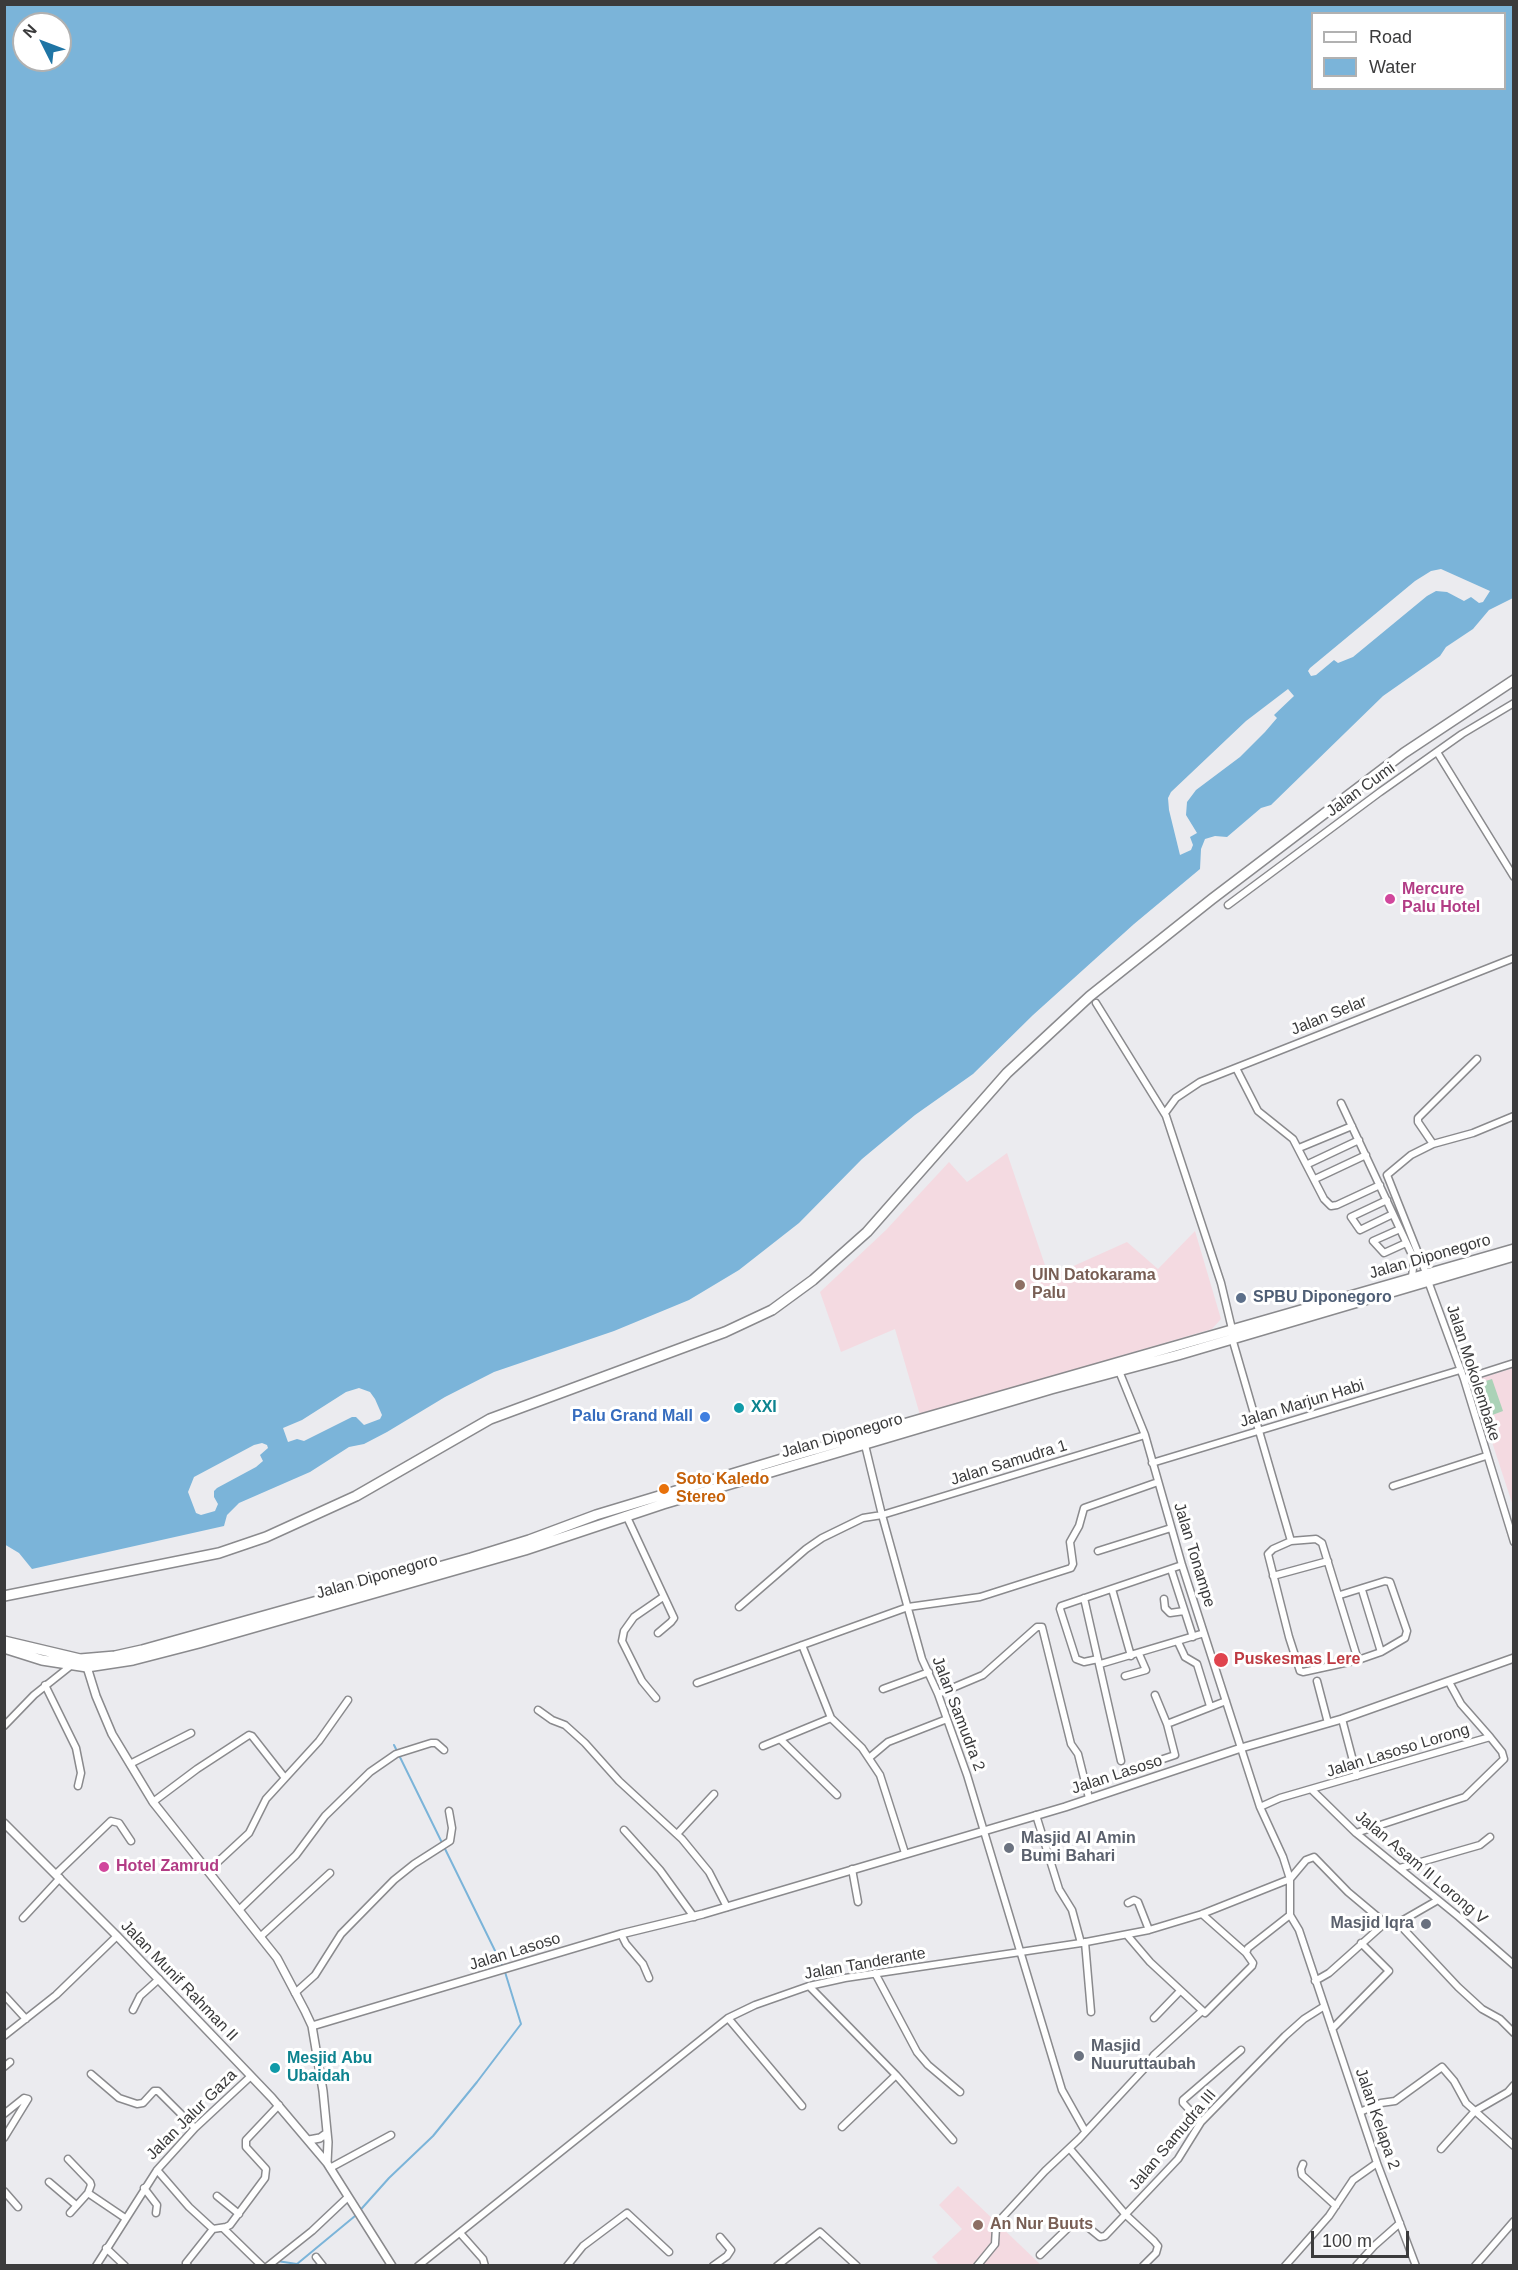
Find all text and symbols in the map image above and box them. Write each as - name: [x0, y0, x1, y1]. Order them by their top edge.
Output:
- north arrow: [12, 12, 72, 72]
- legend: [1311, 12, 1506, 90]
- text: N: [20, 21, 40, 41]
- text: Road: [1369, 27, 1412, 47]
- text: Water: [1369, 57, 1416, 77]
- street label: Jalan Cumi: [1323, 759, 1399, 821]
- place label: Mercure Palu Hotel: [1402, 880, 1480, 918]
- marker: Mercure Palu Hotel: [1383, 892, 1397, 906]
- street label: Jalan Selar: [1288, 992, 1370, 1040]
- street label: Jalan Diponegoro: [1367, 1230, 1493, 1284]
- place label: UIN Datokarama Palu: [1032, 1266, 1156, 1304]
- marker: UIN Datokarama Palu: [1013, 1278, 1027, 1292]
- place label: SPBU Diponegoro: [1253, 1288, 1392, 1308]
- marker: SPBU Diponegoro: [1234, 1291, 1248, 1305]
- street label: Jalan Mokolembake: [1442, 1302, 1504, 1444]
- street label: Jalan Marjun Habi: [1238, 1376, 1366, 1432]
- place label: XXI: [751, 1398, 777, 1418]
- marker: XXI: [732, 1401, 746, 1415]
- place label: Palu Grand Mall: [572, 1407, 693, 1427]
- street label: Jalan Diponegoro: [779, 1409, 905, 1463]
- marker: Palu Grand Mall: [698, 1410, 712, 1424]
- street label: Jalan Samudra 1: [948, 1436, 1070, 1490]
- place label: Soto Kaledo Stereo: [676, 1470, 769, 1508]
- marker: Soto Kaledo Stereo: [657, 1482, 671, 1496]
- street label: Jalan Tonampe: [1169, 1500, 1219, 1610]
- street label: Jalan Diponegoro: [314, 1550, 440, 1604]
- place label: Puskesmas Lere: [1234, 1650, 1360, 1670]
- marker: Puskesmas Lere: [1212, 1651, 1230, 1669]
- street label: Jalan Samudra 2: [927, 1654, 989, 1774]
- street label: Jalan Lasoso Lorong: [1324, 1720, 1472, 1782]
- street label: Jalan Lasoso: [1069, 1751, 1165, 1799]
- street label: Jalan Asam II Lorong V: [1351, 1807, 1491, 1929]
- place label: Masjid Al Amin Bumi Bahari: [1021, 1829, 1136, 1867]
- marker: Masjid Al Amin Bumi Bahari: [1002, 1841, 1016, 1855]
- place label: Hotel Zamrud: [116, 1857, 219, 1877]
- marker: Hotel Zamrud: [97, 1860, 111, 1874]
- place label: Masjid Iqra: [1330, 1914, 1414, 1934]
- street label: Jalan Munif Rahman II: [116, 1917, 242, 2045]
- marker: Masjid Iqra: [1419, 1917, 1433, 1931]
- street label: Jalan Lasoso: [467, 1929, 563, 1975]
- street label: Jalan Tanderante: [803, 1944, 927, 1984]
- place label: Masjid Nuuruttaubah: [1091, 2037, 1196, 2075]
- place label: Mesjid Abu Ubaidah: [287, 2049, 372, 2087]
- marker: Masjid Nuuruttaubah: [1072, 2049, 1086, 2063]
- marker: Mesjid Abu Ubaidah: [268, 2061, 282, 2075]
- street label: Jalan Jalur Gaza: [143, 2066, 241, 2164]
- street label: Jalan Kelapa 2: [1351, 2066, 1403, 2172]
- street label: Jalan Samudra III: [1125, 2086, 1221, 2194]
- place label: An Nur Buuts: [990, 2215, 1093, 2235]
- marker: An Nur Buuts: [971, 2218, 985, 2232]
- scale bar: [1314, 2219, 1412, 2257]
- text: 100 m: [1322, 2231, 1372, 2251]

